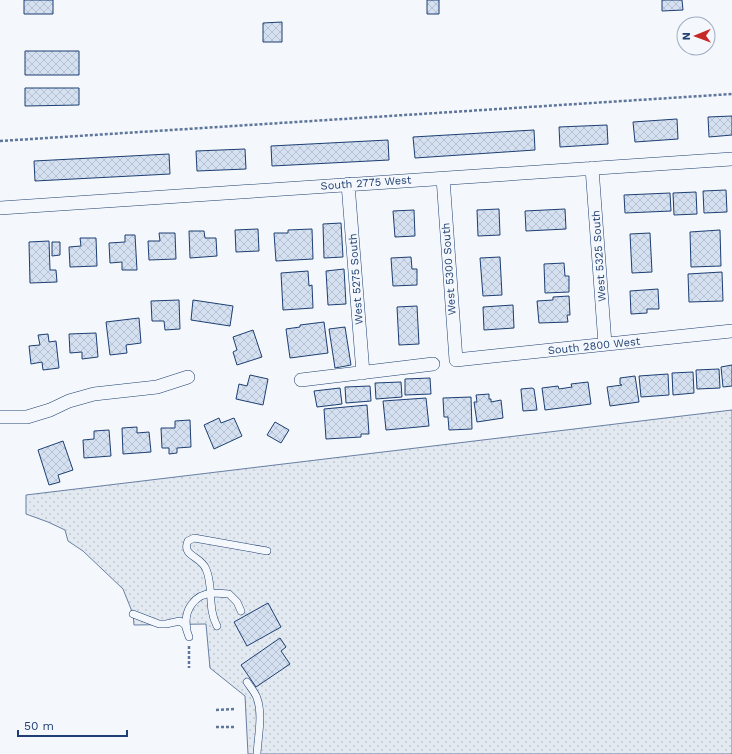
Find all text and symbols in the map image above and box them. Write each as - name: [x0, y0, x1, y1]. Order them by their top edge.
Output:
- north arrow: [676, 16, 716, 56]
- text: N: [680, 32, 693, 40]
- street label: South 2775 West: [320, 173, 412, 193]
- street label: West 5325 South: [589, 210, 609, 302]
- street label: West 5300 South: [439, 222, 459, 316]
- street label: West 5275 South: [346, 233, 366, 325]
- street label: South 2800 West: [547, 335, 641, 357]
- scale bar: [18, 712, 127, 738]
- text: 50 m: [24, 719, 54, 733]

